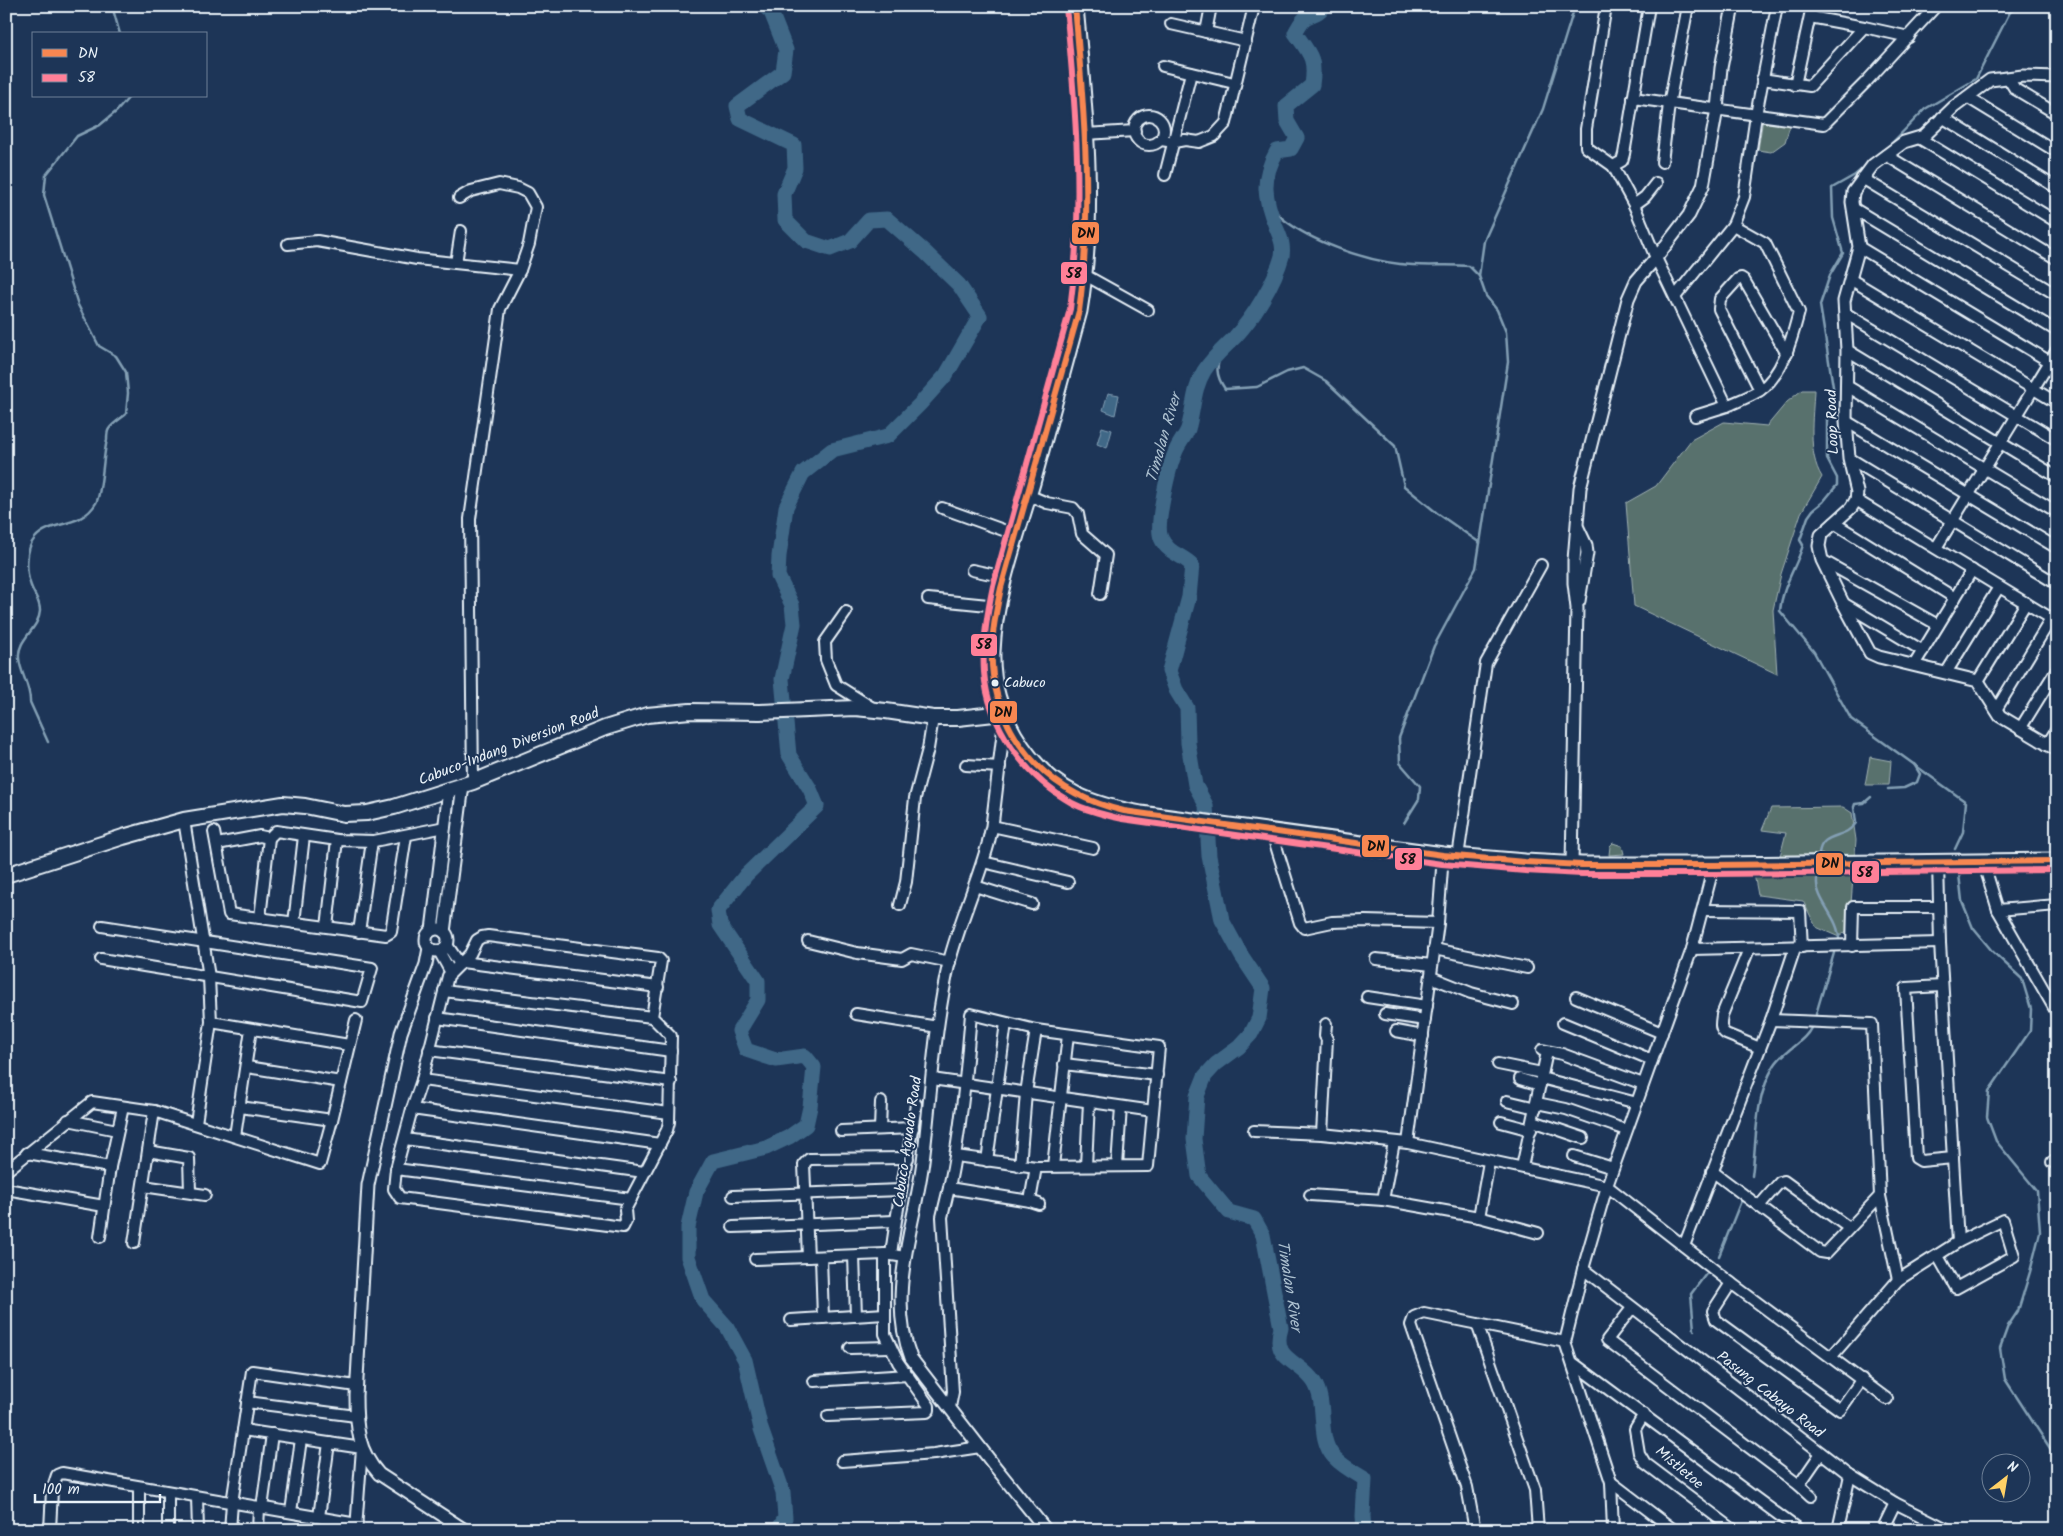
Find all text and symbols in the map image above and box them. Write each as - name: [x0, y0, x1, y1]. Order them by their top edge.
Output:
- legend: [32, 32, 208, 98]
- text: DN: [78, 42, 98, 66]
- text: 58: [78, 66, 96, 90]
- line badge: DN: [1071, 221, 1100, 245]
- text: DN: [1077, 223, 1095, 245]
- line badge: 58: [1060, 261, 1088, 285]
- text: 58: [1065, 263, 1082, 285]
- water label: Timalan River: [1139, 387, 1190, 485]
- street label: Loop Road: [1820, 389, 1846, 455]
- line badge: 58: [970, 633, 998, 657]
- text: 58: [975, 634, 992, 656]
- place label: Cabuco: [1004, 672, 1046, 694]
- marker: Cabuco: [990, 678, 1000, 688]
- line badge: DN: [989, 700, 1018, 724]
- street label: Cabuco-Indang Diversion Road: [415, 701, 603, 793]
- text: DN: [994, 702, 1012, 724]
- line badge: DN: [1361, 834, 1390, 858]
- text: DN: [1367, 836, 1385, 858]
- line badge: 58: [1394, 847, 1423, 871]
- text: 58: [1399, 849, 1416, 871]
- line badge: DN: [1815, 852, 1844, 876]
- text: DN: [1821, 853, 1839, 875]
- line badge: 58: [1851, 860, 1880, 884]
- text: 58: [1856, 862, 1873, 884]
- street label: Cabuco-Aguado Road: [887, 1074, 929, 1209]
- water label: Timalan River: [1270, 1239, 1309, 1337]
- street label: Pasung Cabayo Road: [1711, 1345, 1829, 1445]
- street label: Mistletoe: [1649, 1440, 1709, 1496]
- north arrow: [1980, 1454, 2030, 1504]
- text: N: [2003, 1456, 2022, 1480]
- scale bar: [35, 1471, 160, 1503]
- text: 100 m: [42, 1478, 80, 1502]

